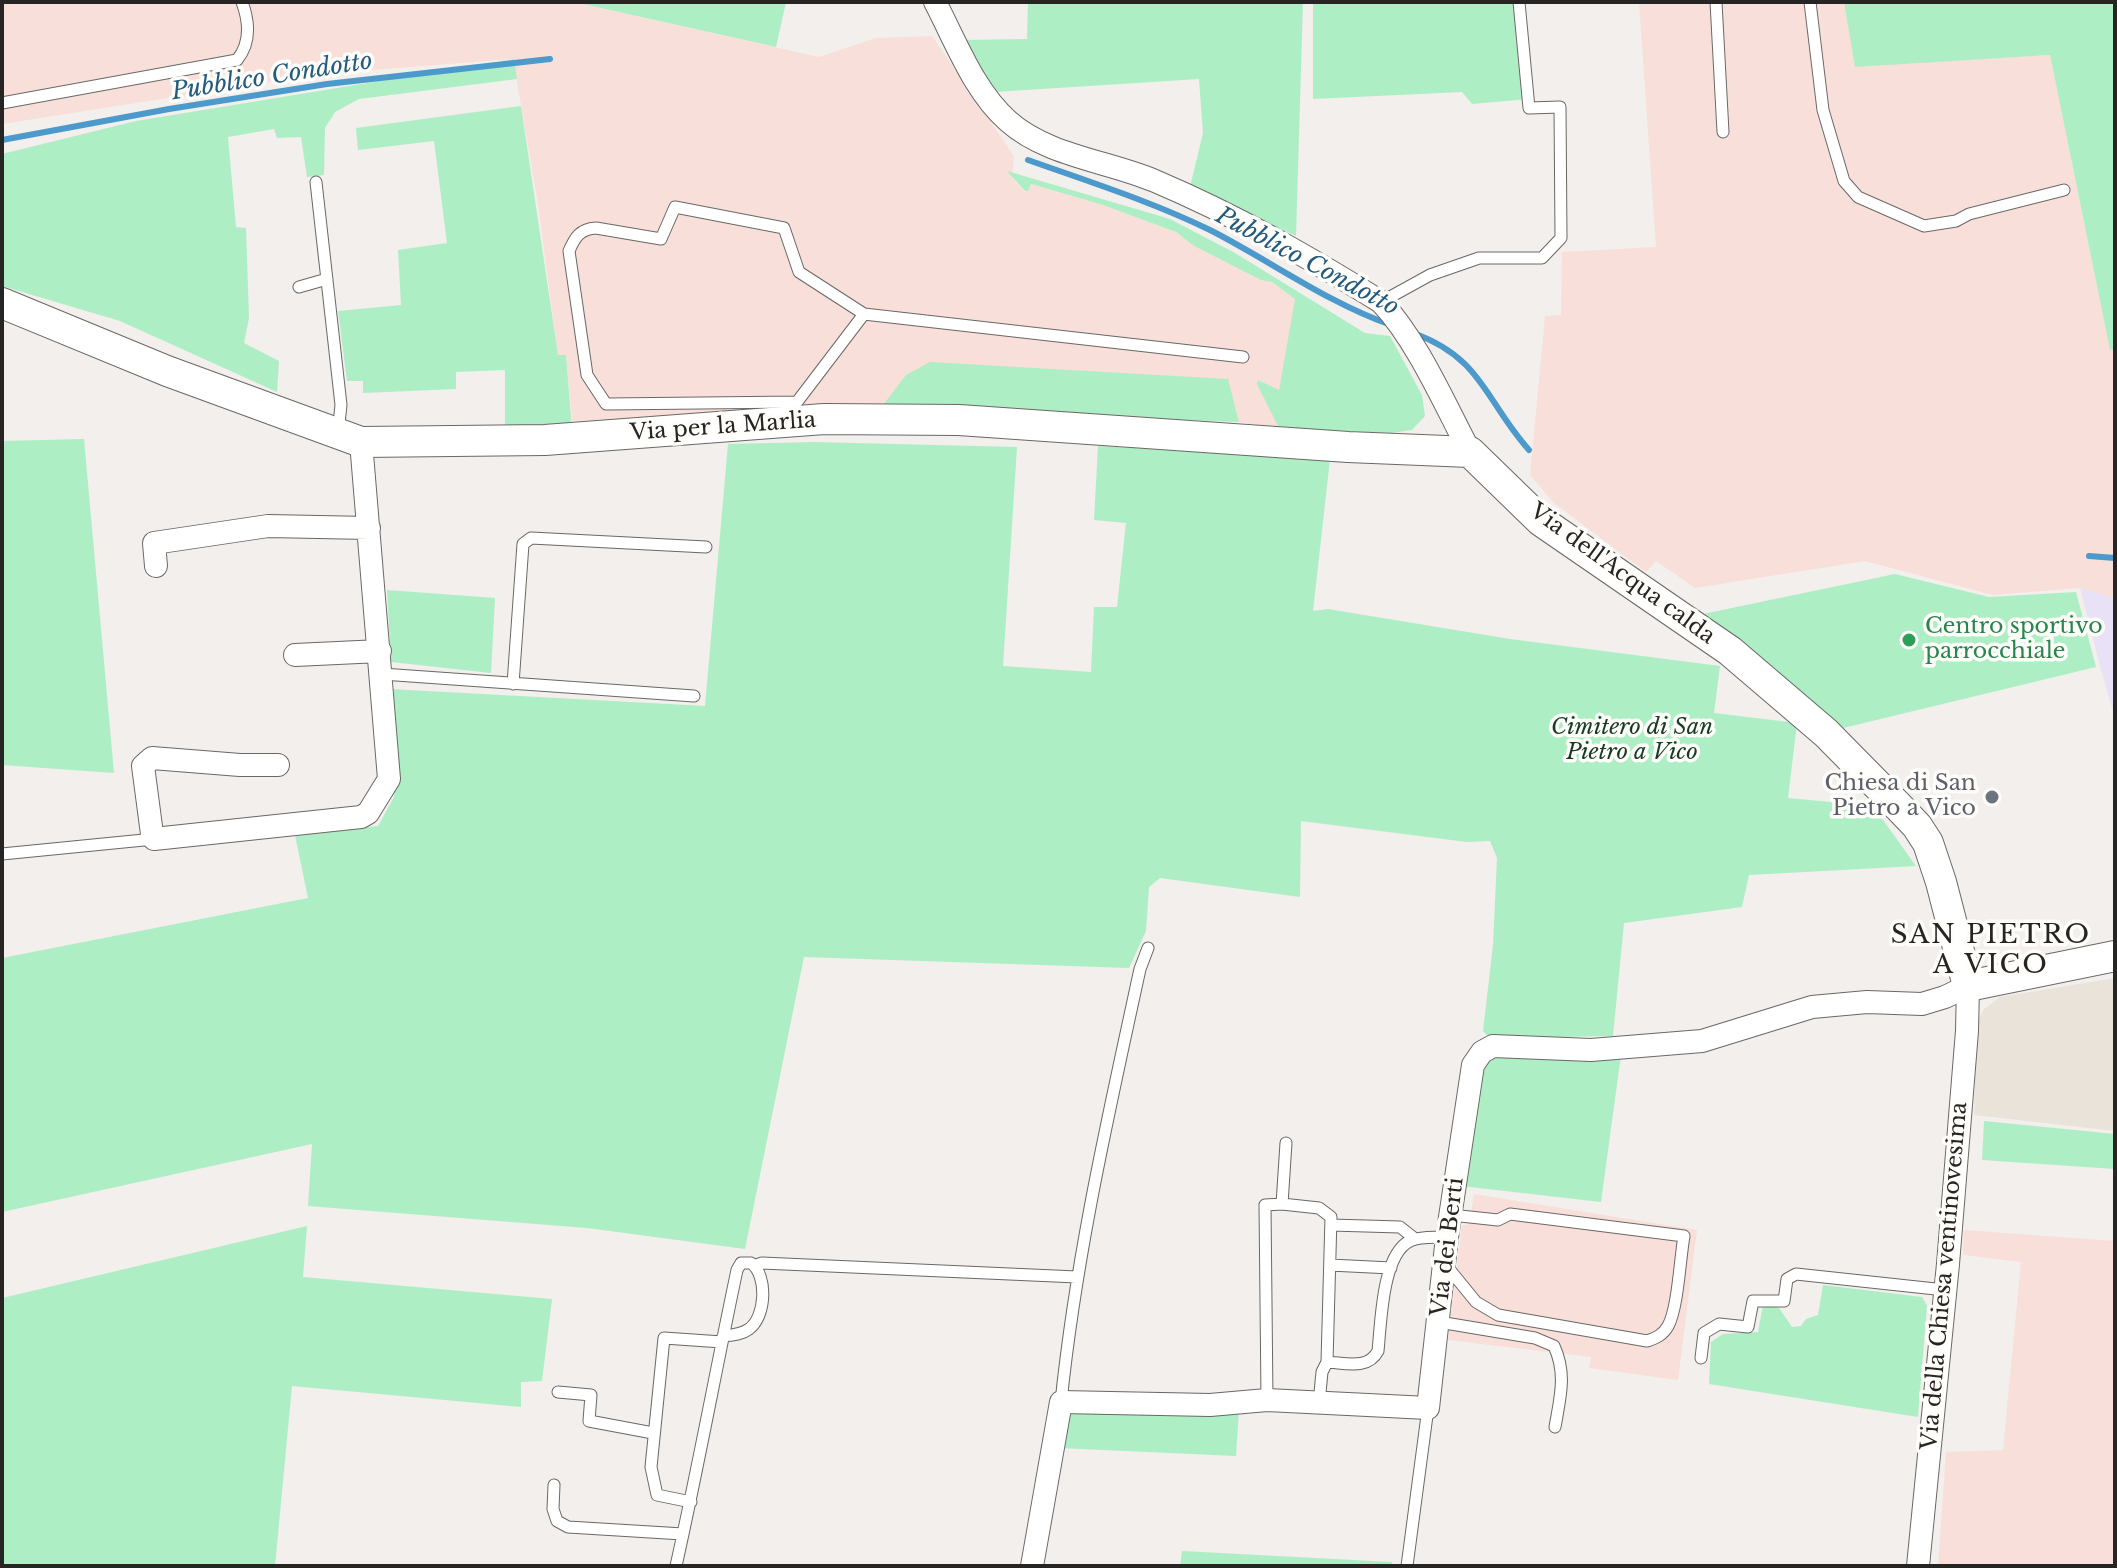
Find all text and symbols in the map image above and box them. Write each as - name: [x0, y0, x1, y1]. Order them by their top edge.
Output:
- water label: Pubblico Condotto: [169, 47, 375, 107]
- water label: Pubblico Condotto: [1210, 202, 1404, 322]
- street label: Via per la Marlia: [629, 407, 817, 447]
- street label: Via dell'Acqua calda: [1524, 498, 1720, 650]
- place label: Centro sportivo parrocchiale: [1925, 614, 2103, 666]
- marker: Centro sportivo parrocchiale: [1900, 631, 1918, 649]
- park label: Cimitero di San Pietro a Vico: [1551, 715, 1713, 766]
- place label: Chiesa di San Pietro a Vico: [1824, 771, 1976, 822]
- marker: Chiesa di San Pietro a Vico: [1983, 788, 2001, 806]
- district label: SAN PIETRO A VICO: [1891, 920, 2091, 982]
- street label: Via della Chiesa ventinovesima: [1917, 1101, 1973, 1451]
- street label: Via dei Berti: [1426, 1176, 1470, 1318]

